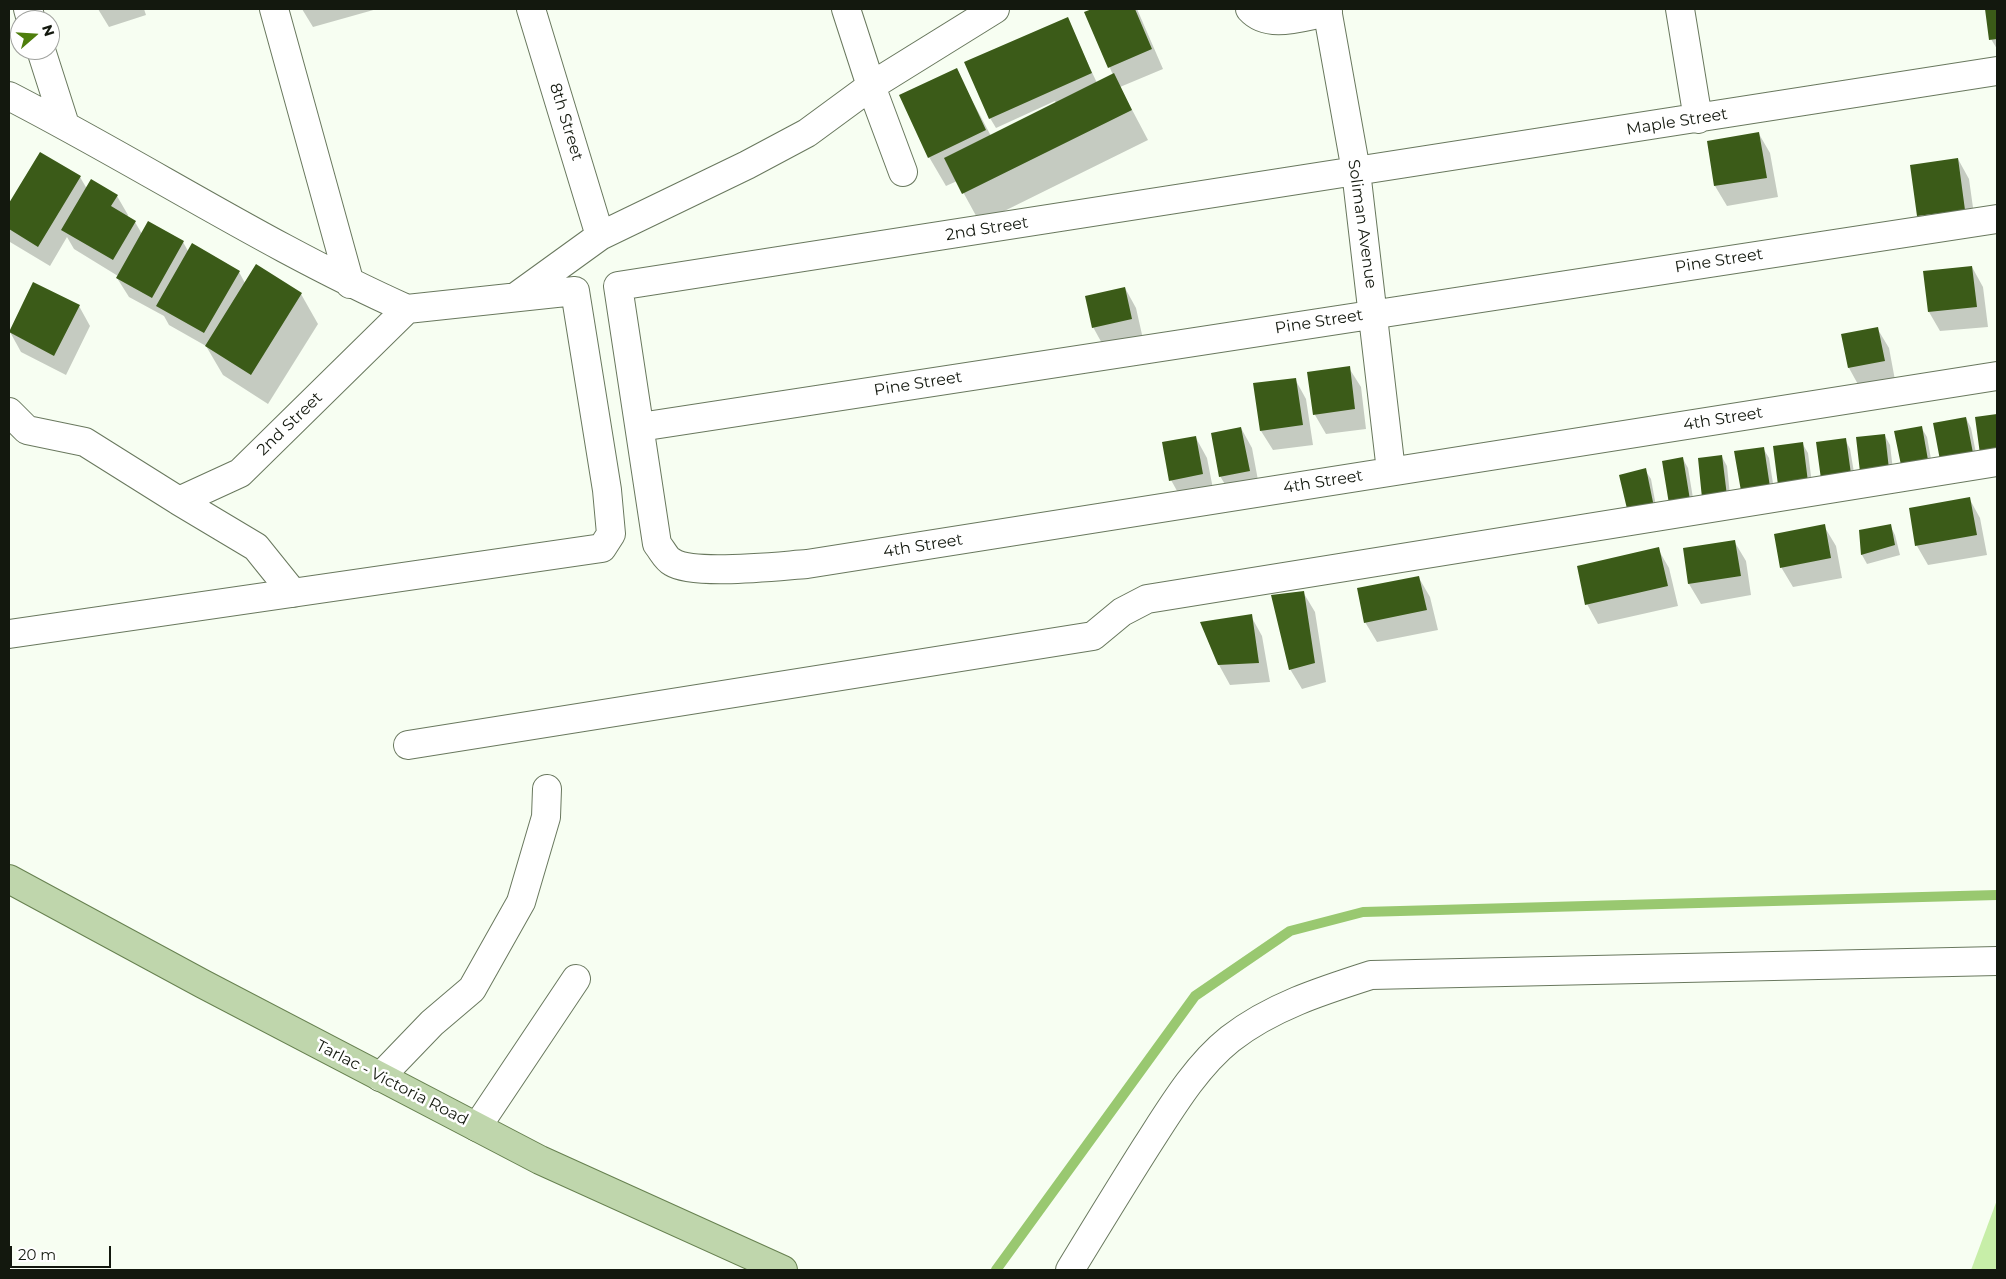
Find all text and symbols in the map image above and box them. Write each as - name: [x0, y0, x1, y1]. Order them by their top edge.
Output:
- north arrow: [10, 10, 60, 60]
- text: N: [38, 22, 59, 39]
- street label: 8th Street: [545, 81, 587, 163]
- street label: Maple Street: [1625, 105, 1729, 139]
- street label: Soliman Avenue: [1343, 158, 1381, 290]
- street label: 2nd Street: [944, 213, 1030, 245]
- street label: Pine Street: [1674, 245, 1764, 277]
- street label: Pine Street: [1274, 306, 1364, 338]
- street label: Pine Street: [873, 368, 963, 400]
- street label: 2nd Street: [253, 388, 327, 460]
- street label: 4th Street: [1682, 403, 1764, 435]
- street label: 4th Street: [1282, 466, 1364, 498]
- street label: 4th Street: [882, 530, 964, 562]
- street label: Tarlac - Victoria Road: [313, 1036, 471, 1130]
- scale bar: [12, 1236, 114, 1268]
- text: 20 m: [18, 1245, 56, 1264]

